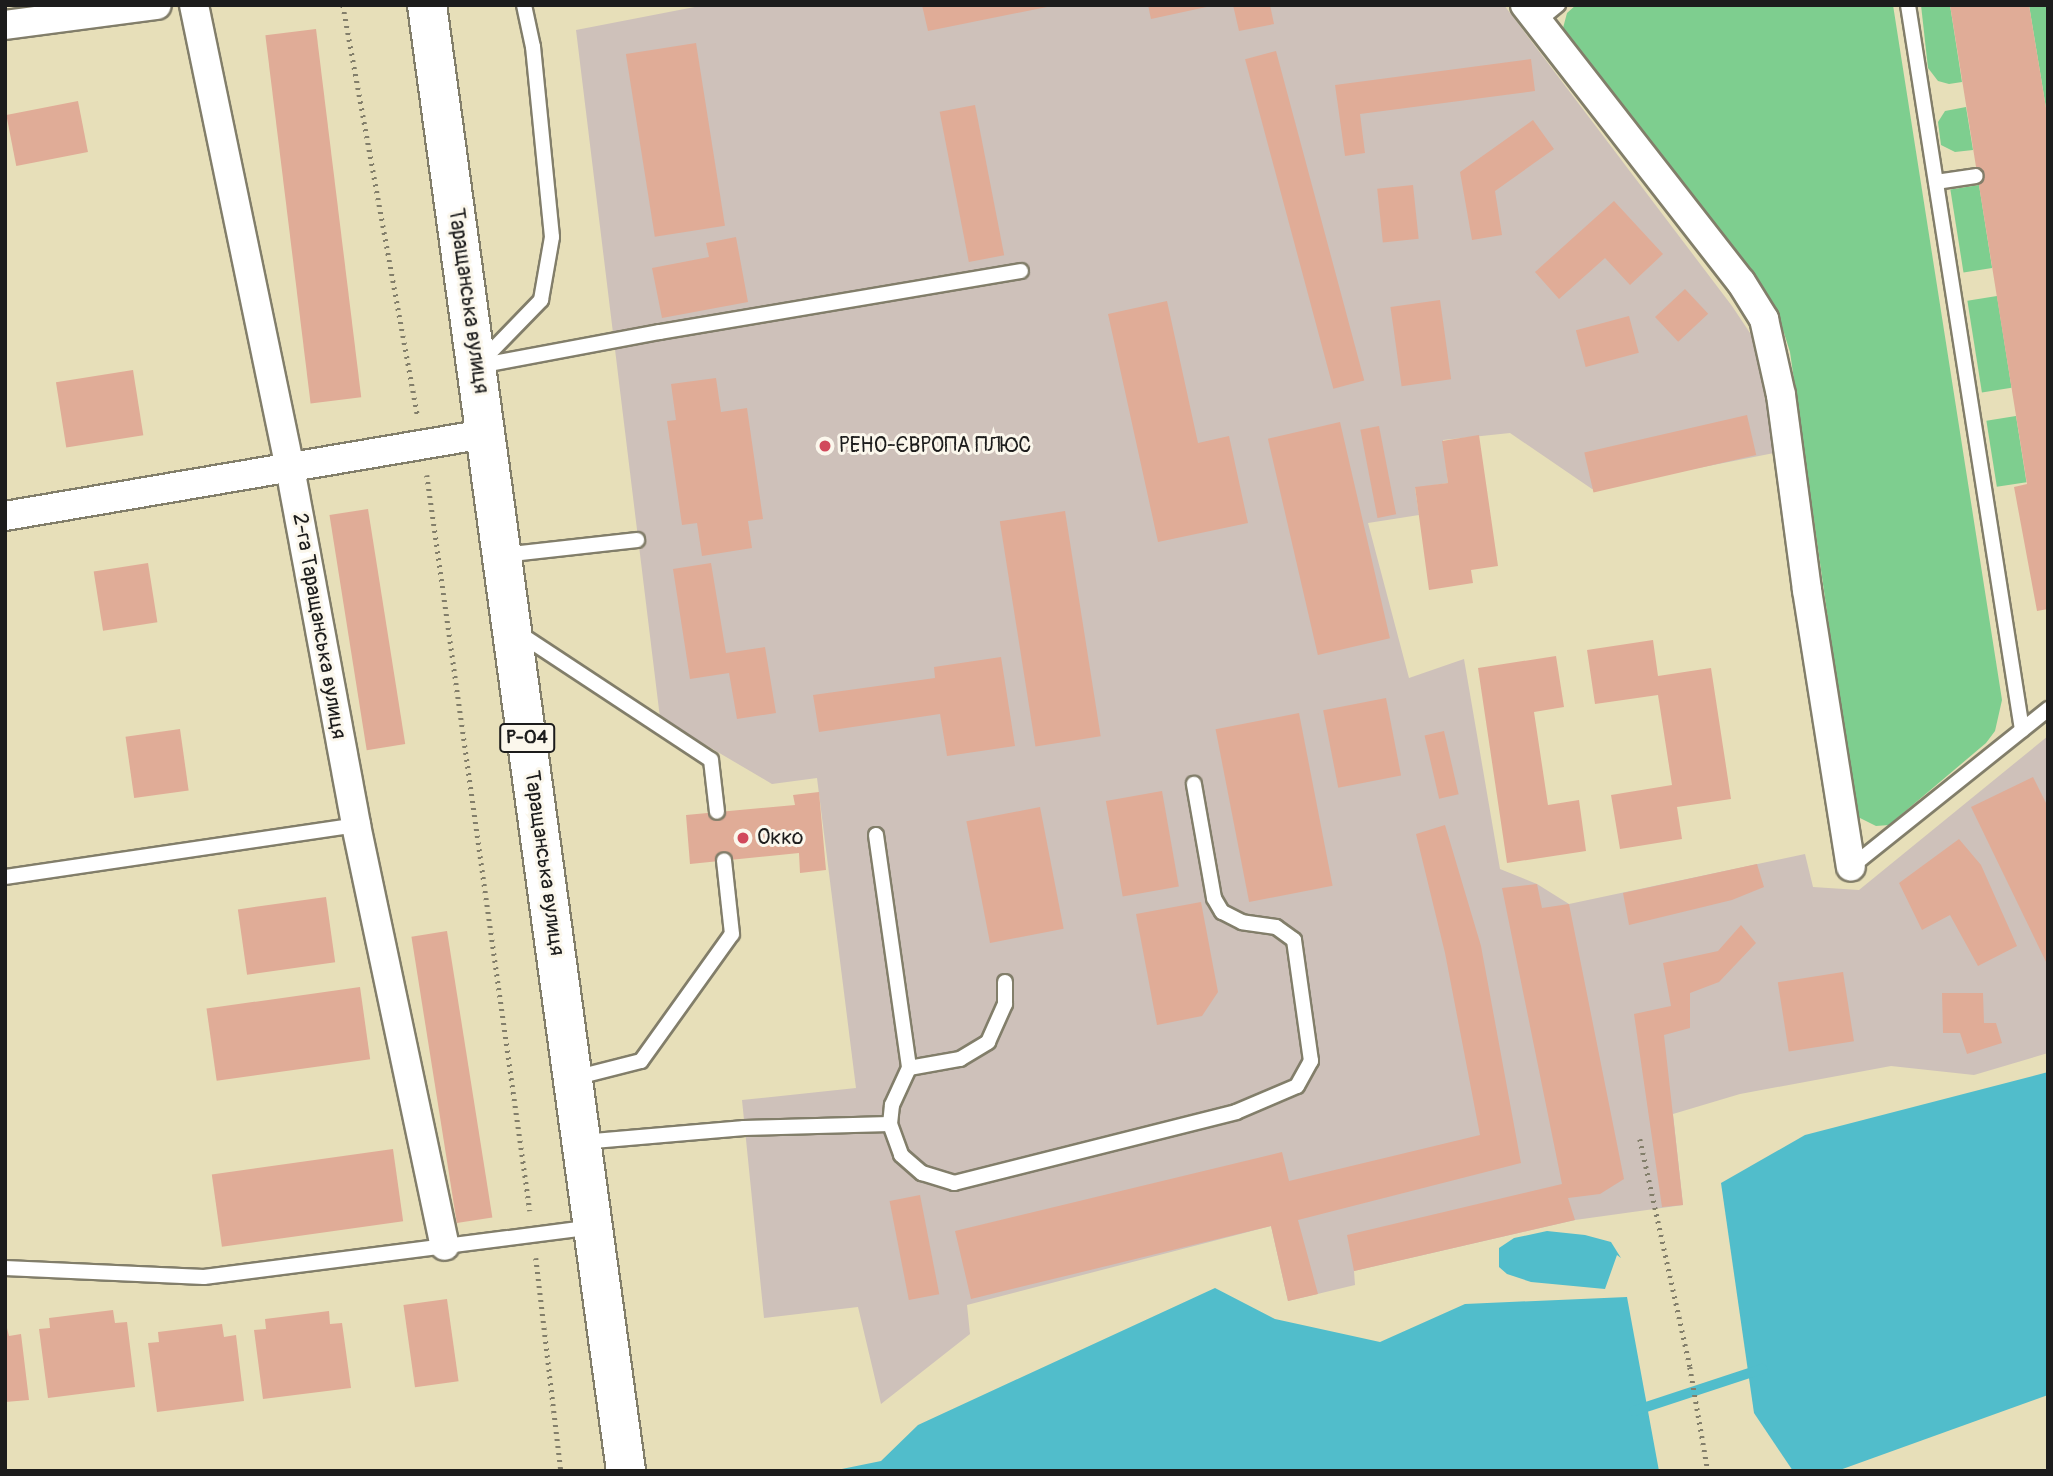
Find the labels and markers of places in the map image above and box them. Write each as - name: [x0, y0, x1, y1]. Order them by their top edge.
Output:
- place label: РЕНО-ЄВРОПА ПЛЮС: [839, 433, 1031, 459]
- marker: РЕНО-ЄВРОПА ПЛЮС: [817, 438, 833, 454]
- place label: Окко: [757, 825, 803, 851]
- marker: Окко: [735, 830, 751, 846]

